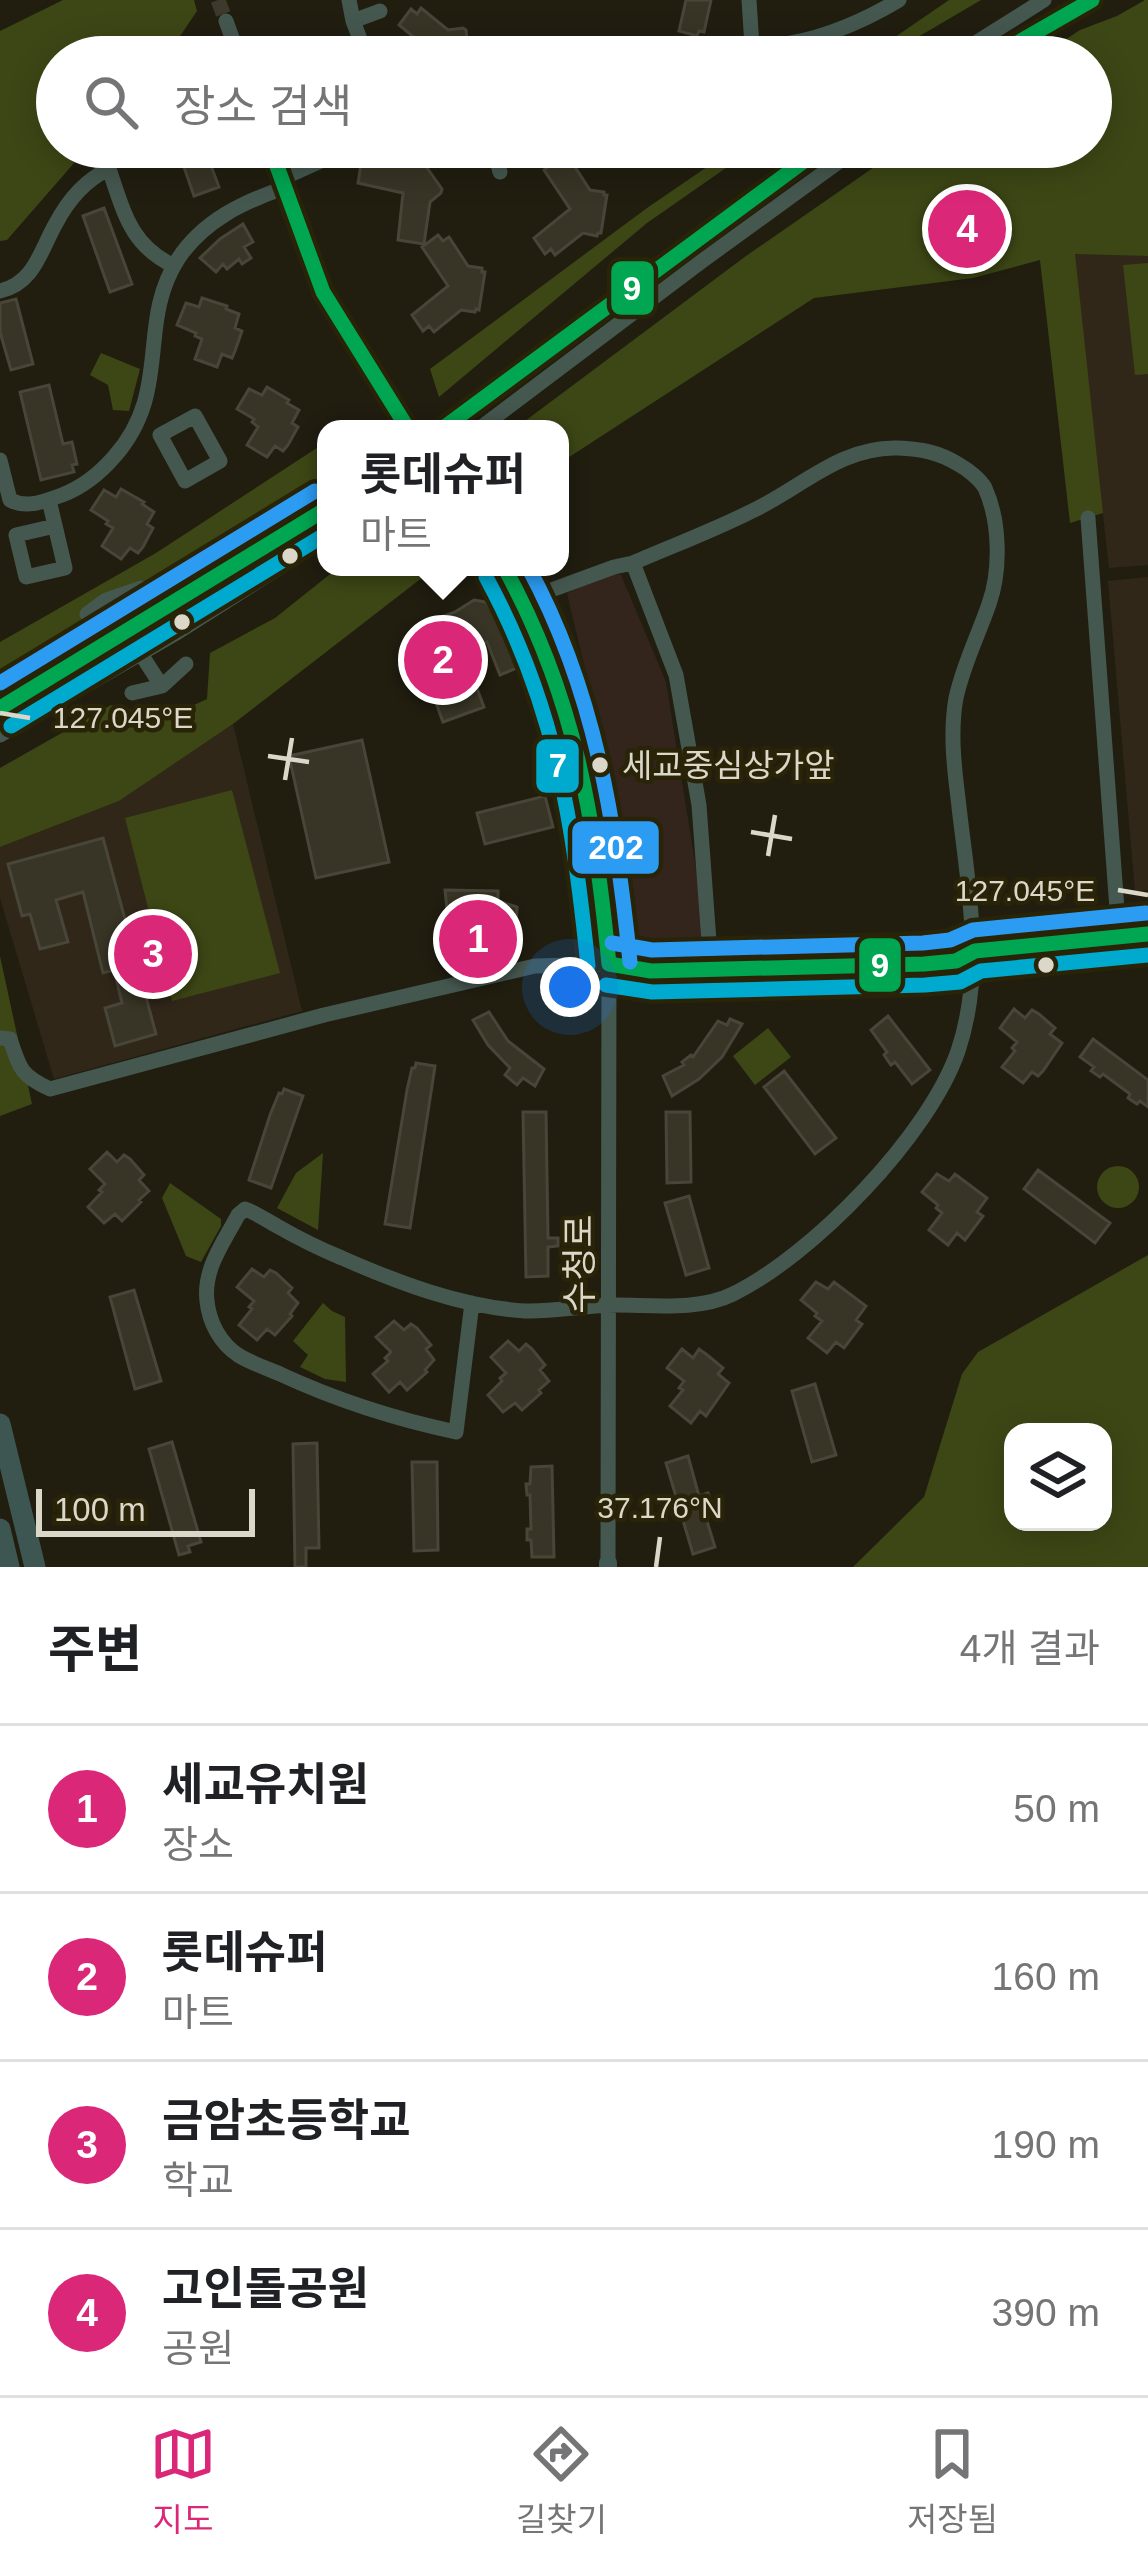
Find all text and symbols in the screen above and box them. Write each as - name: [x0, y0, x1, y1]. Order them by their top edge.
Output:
- search box: [36, 36, 1112, 168]
- icon: search: [78, 69, 144, 135]
- text: 장소 검색: [174, 81, 352, 132]
- pin: 4: [928, 184, 1006, 274]
- line badge: 9: [609, 259, 656, 317]
- text: 9: [623, 270, 641, 307]
- popup: [317, 420, 569, 576]
- text: 롯데슈퍼: [360, 449, 526, 500]
- text: 마트: [360, 513, 432, 556]
- unlabelled marker: [279, 545, 301, 567]
- unlabelled marker: [171, 611, 193, 633]
- pin: 2: [404, 615, 482, 705]
- text: 127.045°E: [53, 701, 193, 734]
- line badge: 7: [534, 737, 581, 795]
- text: 7: [549, 747, 567, 784]
- place label: 세교중심상가앞: [622, 747, 835, 784]
- marker: 세교중심상가앞: [589, 754, 611, 776]
- line badge: 202: [570, 819, 661, 876]
- text: 202: [588, 829, 644, 866]
- text: 127.045°E: [955, 874, 1095, 907]
- pin: 1: [439, 894, 517, 984]
- pin: 3: [114, 909, 192, 999]
- line badge: 9: [857, 936, 903, 994]
- text: 9: [871, 947, 889, 984]
- unlabelled marker: [1035, 954, 1057, 976]
- your location: [540, 957, 600, 1017]
- street label: 수청로: [559, 1214, 600, 1314]
- map controls: [1004, 1423, 1112, 1531]
- button: layers: [1004, 1423, 1112, 1531]
- scale bar: [36, 1483, 255, 1536]
- text: 100 m: [54, 1491, 146, 1528]
- text: 37.176°N: [597, 1491, 723, 1524]
- text: 주변: [48, 1621, 142, 1678]
- text: 4개 결과: [960, 1627, 1100, 1670]
- text: 세교유치원: [162, 1759, 369, 1810]
- text: 1: [76, 1787, 98, 1830]
- text: 50 m: [1013, 1787, 1100, 1830]
- text: 장소: [162, 1823, 234, 1866]
- text: 롯데슈퍼: [162, 1927, 328, 1978]
- text: 2: [76, 1955, 98, 1998]
- text: 160 m: [992, 1955, 1100, 1998]
- text: 마트: [162, 1991, 234, 2034]
- text: 금암초등학교: [162, 2095, 410, 2146]
- text: 3: [76, 2123, 98, 2166]
- text: 190 m: [992, 2123, 1100, 2166]
- text: 학교: [162, 2159, 234, 2202]
- text: 고인돌공원: [162, 2263, 369, 2314]
- text: 4: [76, 2291, 98, 2334]
- text: 390 m: [992, 2291, 1100, 2334]
- text: 공원: [162, 2327, 234, 2370]
- tab: 지도: [150, 2421, 216, 2541]
- tab: 길찾기: [516, 2421, 607, 2541]
- tab: 저장됨: [907, 2421, 998, 2541]

